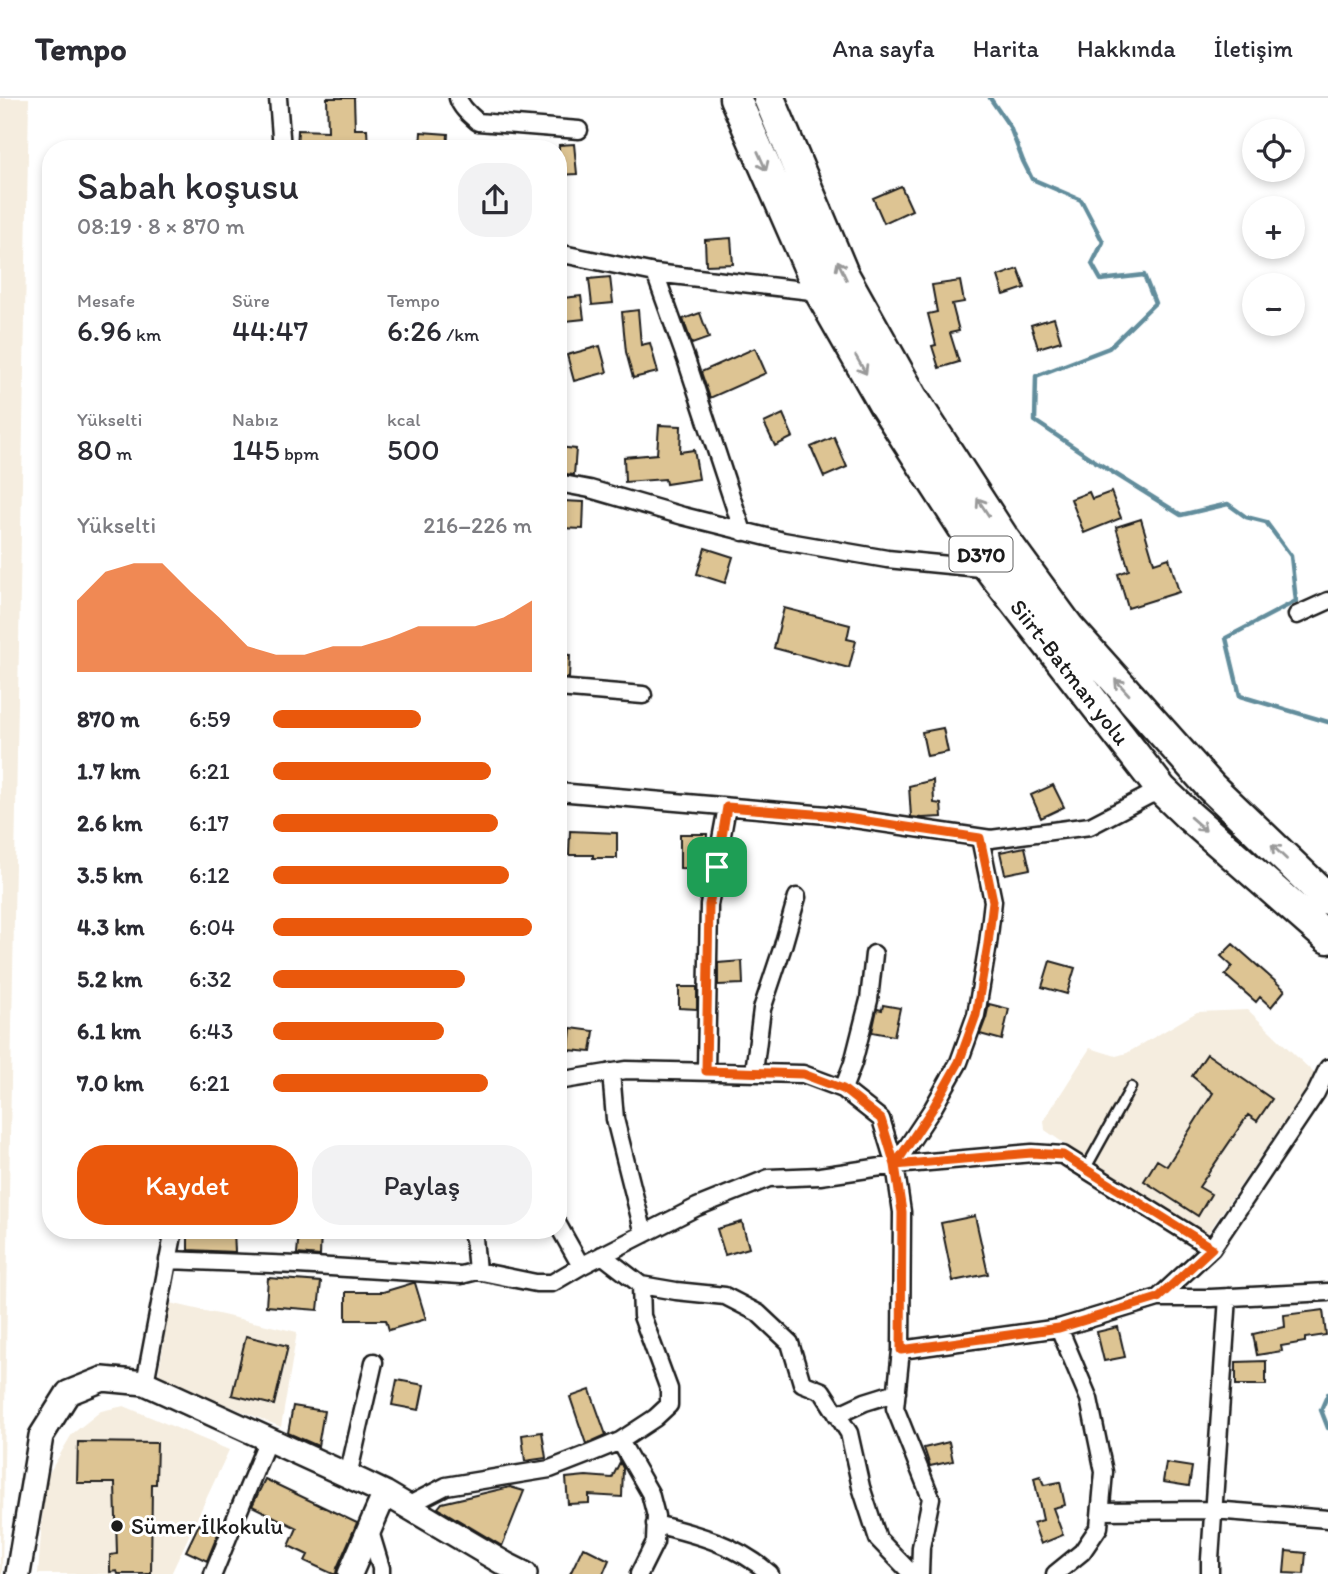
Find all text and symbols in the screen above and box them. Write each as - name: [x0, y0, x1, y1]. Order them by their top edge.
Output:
- text: Tempo: [35, 29, 127, 68]
- text: Ana sayfa: [832, 34, 935, 63]
- text: Harita: [973, 34, 1039, 63]
- text: Hakkında: [1077, 34, 1176, 63]
- text: İletişim: [1214, 34, 1293, 63]
- map controls: [1242, 119, 1305, 336]
- button: locate: [1242, 119, 1305, 182]
- one-way arrow: [756, 149, 769, 171]
- text: Sabah koşusu: [77, 163, 299, 209]
- button: share: [458, 163, 532, 237]
- button: +: [1242, 196, 1305, 259]
- text: 08:19 · 8 × 870 m: [77, 212, 245, 240]
- one-way arrow: [835, 260, 848, 281]
- button: −: [1242, 273, 1305, 336]
- text: Mesafe: [77, 289, 135, 312]
- text: Süre: [232, 289, 270, 312]
- text: Tempo: [387, 289, 440, 312]
- text: 6.96: [77, 312, 132, 349]
- text: 44:47: [232, 312, 308, 349]
- text: 6:26: [387, 312, 442, 349]
- text: km: [132, 323, 161, 346]
- text: /km: [442, 323, 479, 346]
- one-way arrow: [855, 355, 869, 375]
- text: Yükselti: [77, 408, 142, 431]
- text: Nabız: [232, 408, 278, 431]
- text: kcal: [387, 408, 421, 431]
- text: 80: [77, 431, 112, 468]
- text: 145: [232, 431, 280, 468]
- text: 500: [387, 431, 440, 468]
- text: m: [112, 442, 132, 465]
- text: bpm: [280, 442, 319, 465]
- one-way arrow: [976, 498, 990, 517]
- text: Yükselti: [77, 511, 156, 539]
- text: 216–226 m: [423, 511, 532, 539]
- road number: D370: [950, 536, 1012, 572]
- street label: Siirt-Batman yolu: [1004, 593, 1136, 751]
- one-way arrow: [1114, 678, 1130, 696]
- text: 870 m: [77, 705, 140, 733]
- text: 6:59: [189, 705, 231, 733]
- text: 1.7 km: [77, 757, 140, 785]
- text: 6:21: [189, 757, 230, 785]
- text: 2.6 km: [77, 809, 143, 837]
- text: 6:17: [189, 809, 229, 837]
- one-way arrow: [1189, 816, 1207, 832]
- pin: [687, 837, 747, 897]
- one-way arrow: [1270, 843, 1287, 860]
- icon: arrive: [698, 848, 736, 886]
- text: 3.5 km: [77, 861, 143, 889]
- text: 6:12: [189, 861, 230, 889]
- text: 4.3 km: [77, 913, 145, 941]
- text: 6:04: [189, 913, 235, 941]
- text: 5.2 km: [77, 965, 142, 993]
- text: 6:32: [189, 965, 231, 993]
- text: 6.1 km: [77, 1017, 141, 1045]
- text: 6:43: [189, 1017, 233, 1045]
- text: 7.0 km: [77, 1069, 144, 1097]
- text: 6:21: [189, 1069, 230, 1097]
- button: Kaydet: [77, 1145, 298, 1225]
- button: Paylaş: [312, 1145, 532, 1225]
- place label: Sümer İlkokulu: [131, 1512, 283, 1540]
- marker: Sümer İlkokulu: [109, 1518, 125, 1534]

